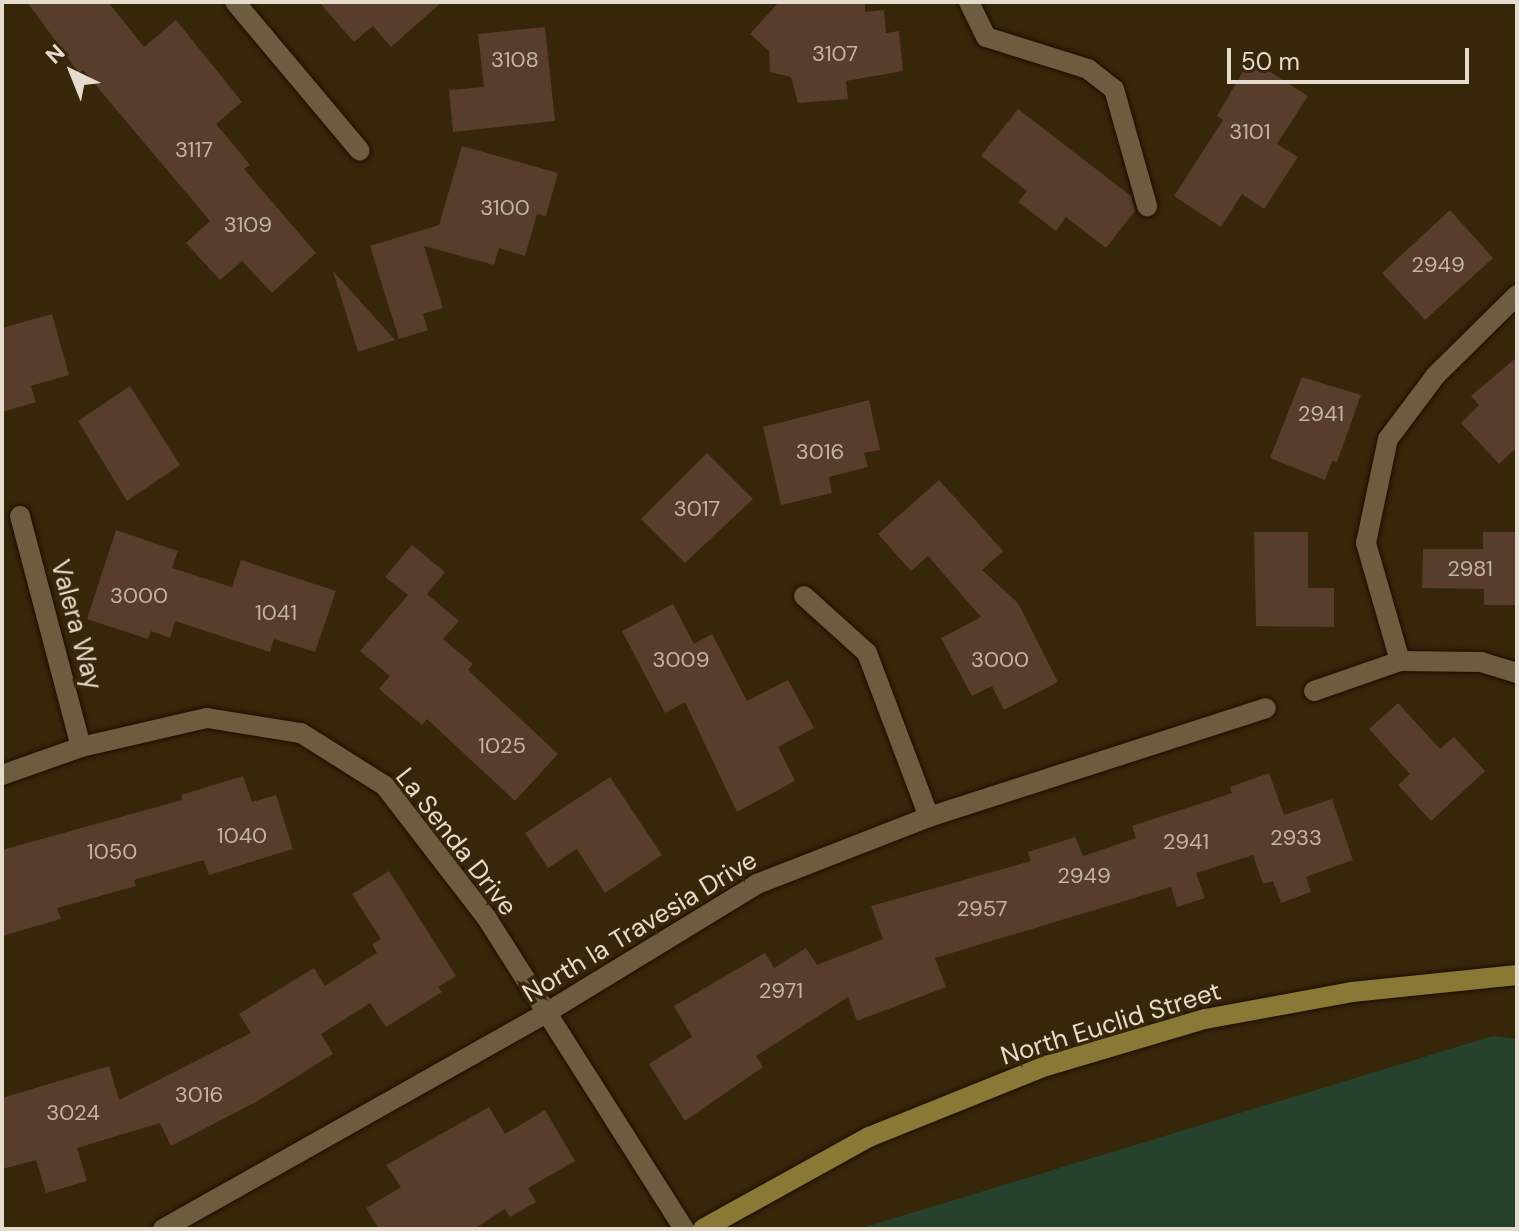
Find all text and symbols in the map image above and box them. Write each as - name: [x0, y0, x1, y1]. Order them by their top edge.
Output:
- north arrow: [32, 32, 112, 112]
- scale bar: [1231, 32, 1473, 82]
- text: N: [40, 38, 71, 70]
- house number: 3107: [812, 41, 858, 67]
- text: 50 m: [1241, 46, 1300, 77]
- house number: 3108: [491, 47, 539, 73]
- house number: 3101: [1229, 119, 1271, 145]
- house number: 3117: [175, 137, 213, 163]
- house number: 3100: [480, 195, 530, 221]
- house number: 3109: [224, 212, 272, 238]
- house number: 2949: [1411, 252, 1465, 278]
- house number: 2941: [1298, 401, 1344, 427]
- house number: 3016: [796, 439, 844, 465]
- house number: 3017: [674, 496, 720, 522]
- house number: 2981: [1447, 556, 1493, 582]
- street label: Valera Way: [44, 557, 108, 693]
- house number: 3000: [110, 583, 168, 609]
- house number: 1041: [255, 600, 297, 626]
- house number: 3009: [653, 647, 709, 673]
- house number: 3000: [971, 647, 1029, 673]
- house number: 1025: [478, 733, 526, 759]
- street label: La Senda Drive: [389, 762, 523, 922]
- house number: 1040: [217, 823, 267, 849]
- house number: 2933: [1270, 825, 1322, 851]
- house number: 2941: [1163, 829, 1209, 855]
- house number: 1050: [87, 839, 137, 865]
- street label: North la Travesia Drive: [517, 845, 763, 1009]
- house number: 2949: [1057, 863, 1111, 889]
- house number: 2957: [956, 896, 1008, 922]
- street label: North Euclid Street: [997, 976, 1225, 1072]
- house number: 2971: [759, 978, 803, 1004]
- house number: 3016: [175, 1082, 223, 1108]
- house number: 3024: [46, 1100, 100, 1126]

